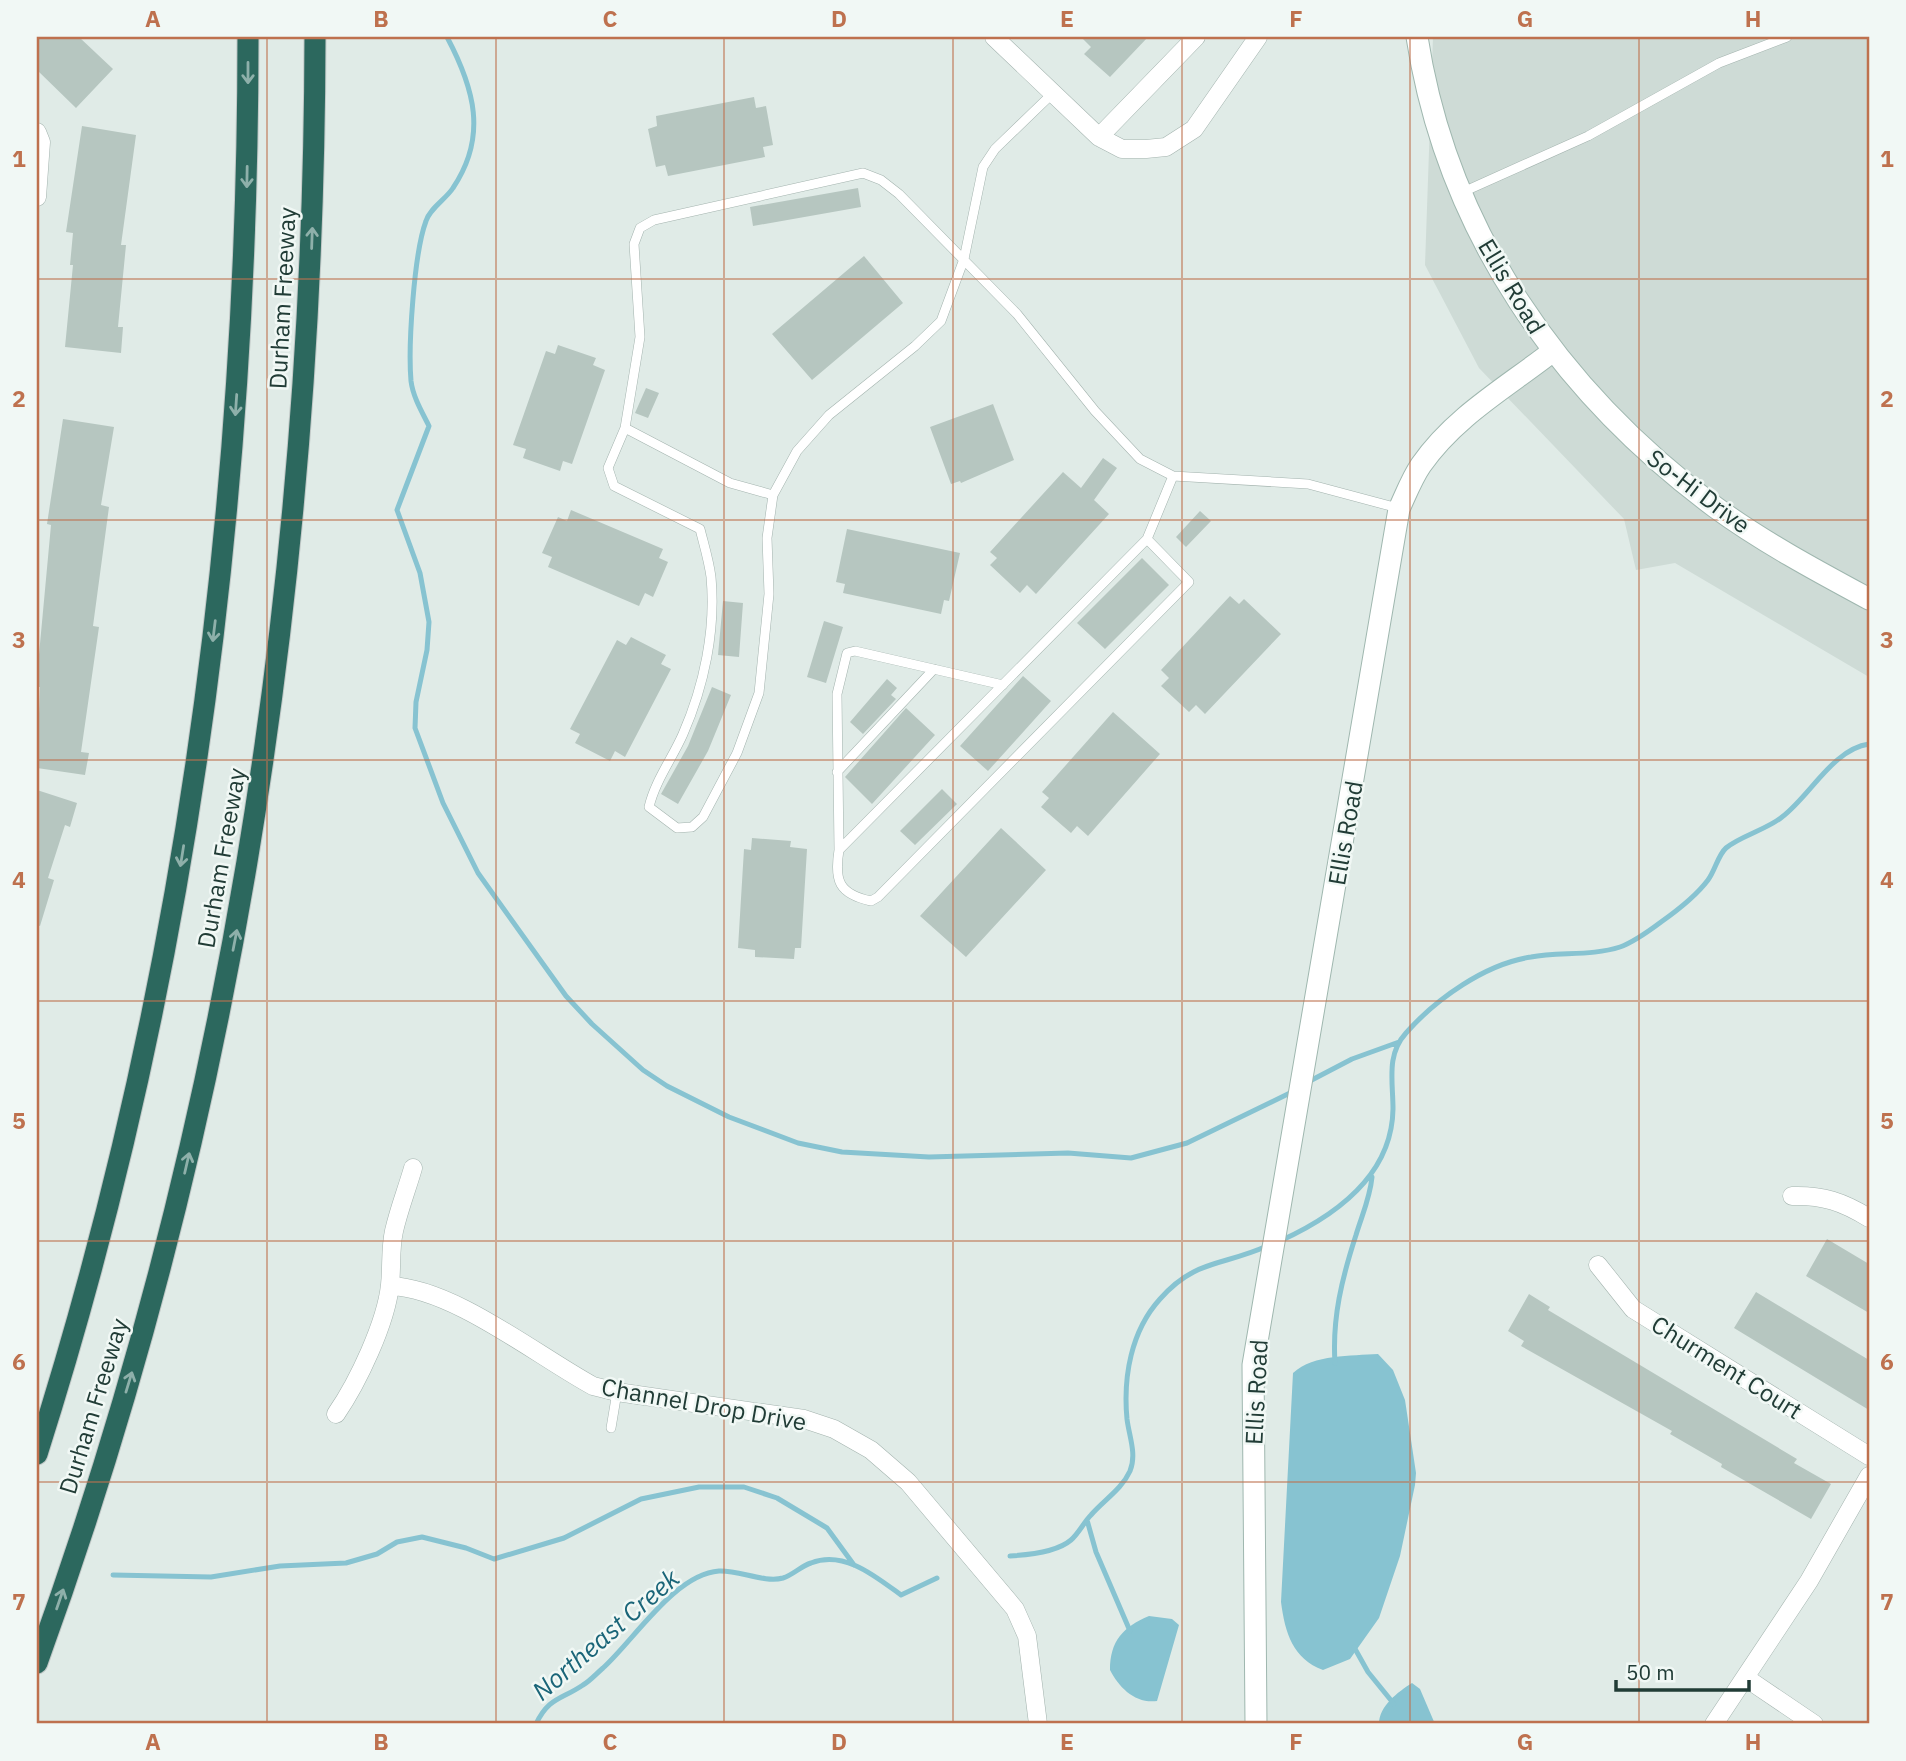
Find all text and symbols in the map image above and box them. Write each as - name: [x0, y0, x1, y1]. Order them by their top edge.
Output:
- text: A: [145, 3, 161, 33]
- text: B: [373, 3, 389, 33]
- text: C: [603, 3, 618, 33]
- text: D: [831, 3, 847, 33]
- text: E: [1060, 3, 1074, 33]
- text: F: [1289, 3, 1303, 33]
- text: G: [1517, 3, 1533, 33]
- text: H: [1745, 3, 1761, 33]
- one-way arrow: [241, 61, 255, 84]
- text: 1: [12, 143, 26, 173]
- text: 1: [1880, 143, 1894, 173]
- one-way arrow: [240, 166, 254, 189]
- street label: Durham Freeway: [261, 206, 303, 390]
- one-way arrow: [305, 227, 318, 250]
- street label: Ellis Road: [1471, 233, 1553, 339]
- text: 2: [12, 383, 26, 413]
- text: 2: [1880, 383, 1894, 413]
- one-way arrow: [229, 393, 242, 415]
- street label: So-Hi Drive: [1641, 442, 1757, 540]
- one-way arrow: [208, 619, 221, 642]
- text: 3: [12, 624, 26, 654]
- text: 3: [1880, 624, 1894, 654]
- street label: Durham Freeway: [189, 765, 253, 951]
- street label: Ellis Road: [1320, 778, 1370, 888]
- one-way arrow: [175, 844, 188, 867]
- text: 4: [12, 864, 26, 894]
- text: 4: [1880, 864, 1894, 894]
- one-way arrow: [228, 929, 242, 952]
- text: 5: [12, 1105, 26, 1135]
- text: 5: [1880, 1105, 1894, 1135]
- one-way arrow: [181, 1152, 194, 1175]
- street label: Churment Court: [1646, 1308, 1808, 1426]
- street label: Durham Freeway: [51, 1314, 135, 1498]
- street label: Ellis Road: [1237, 1339, 1275, 1445]
- text: 6: [12, 1346, 26, 1376]
- text: 6: [1880, 1346, 1894, 1376]
- street label: Channel Drop Drive: [599, 1370, 809, 1438]
- one-way arrow: [123, 1372, 136, 1394]
- water label: Northeast Creek: [524, 1560, 686, 1707]
- text: 7: [12, 1586, 26, 1616]
- text: 7: [1880, 1586, 1894, 1616]
- one-way arrow: [54, 1589, 67, 1611]
- scale bar: [1616, 1649, 1748, 1693]
- text: 50 m: [1626, 1658, 1675, 1686]
- text: A: [145, 1726, 161, 1756]
- text: B: [373, 1726, 389, 1756]
- text: C: [603, 1726, 618, 1756]
- text: D: [831, 1726, 847, 1756]
- text: E: [1060, 1726, 1074, 1756]
- text: F: [1289, 1726, 1303, 1756]
- text: G: [1517, 1726, 1533, 1756]
- text: H: [1745, 1726, 1761, 1756]

